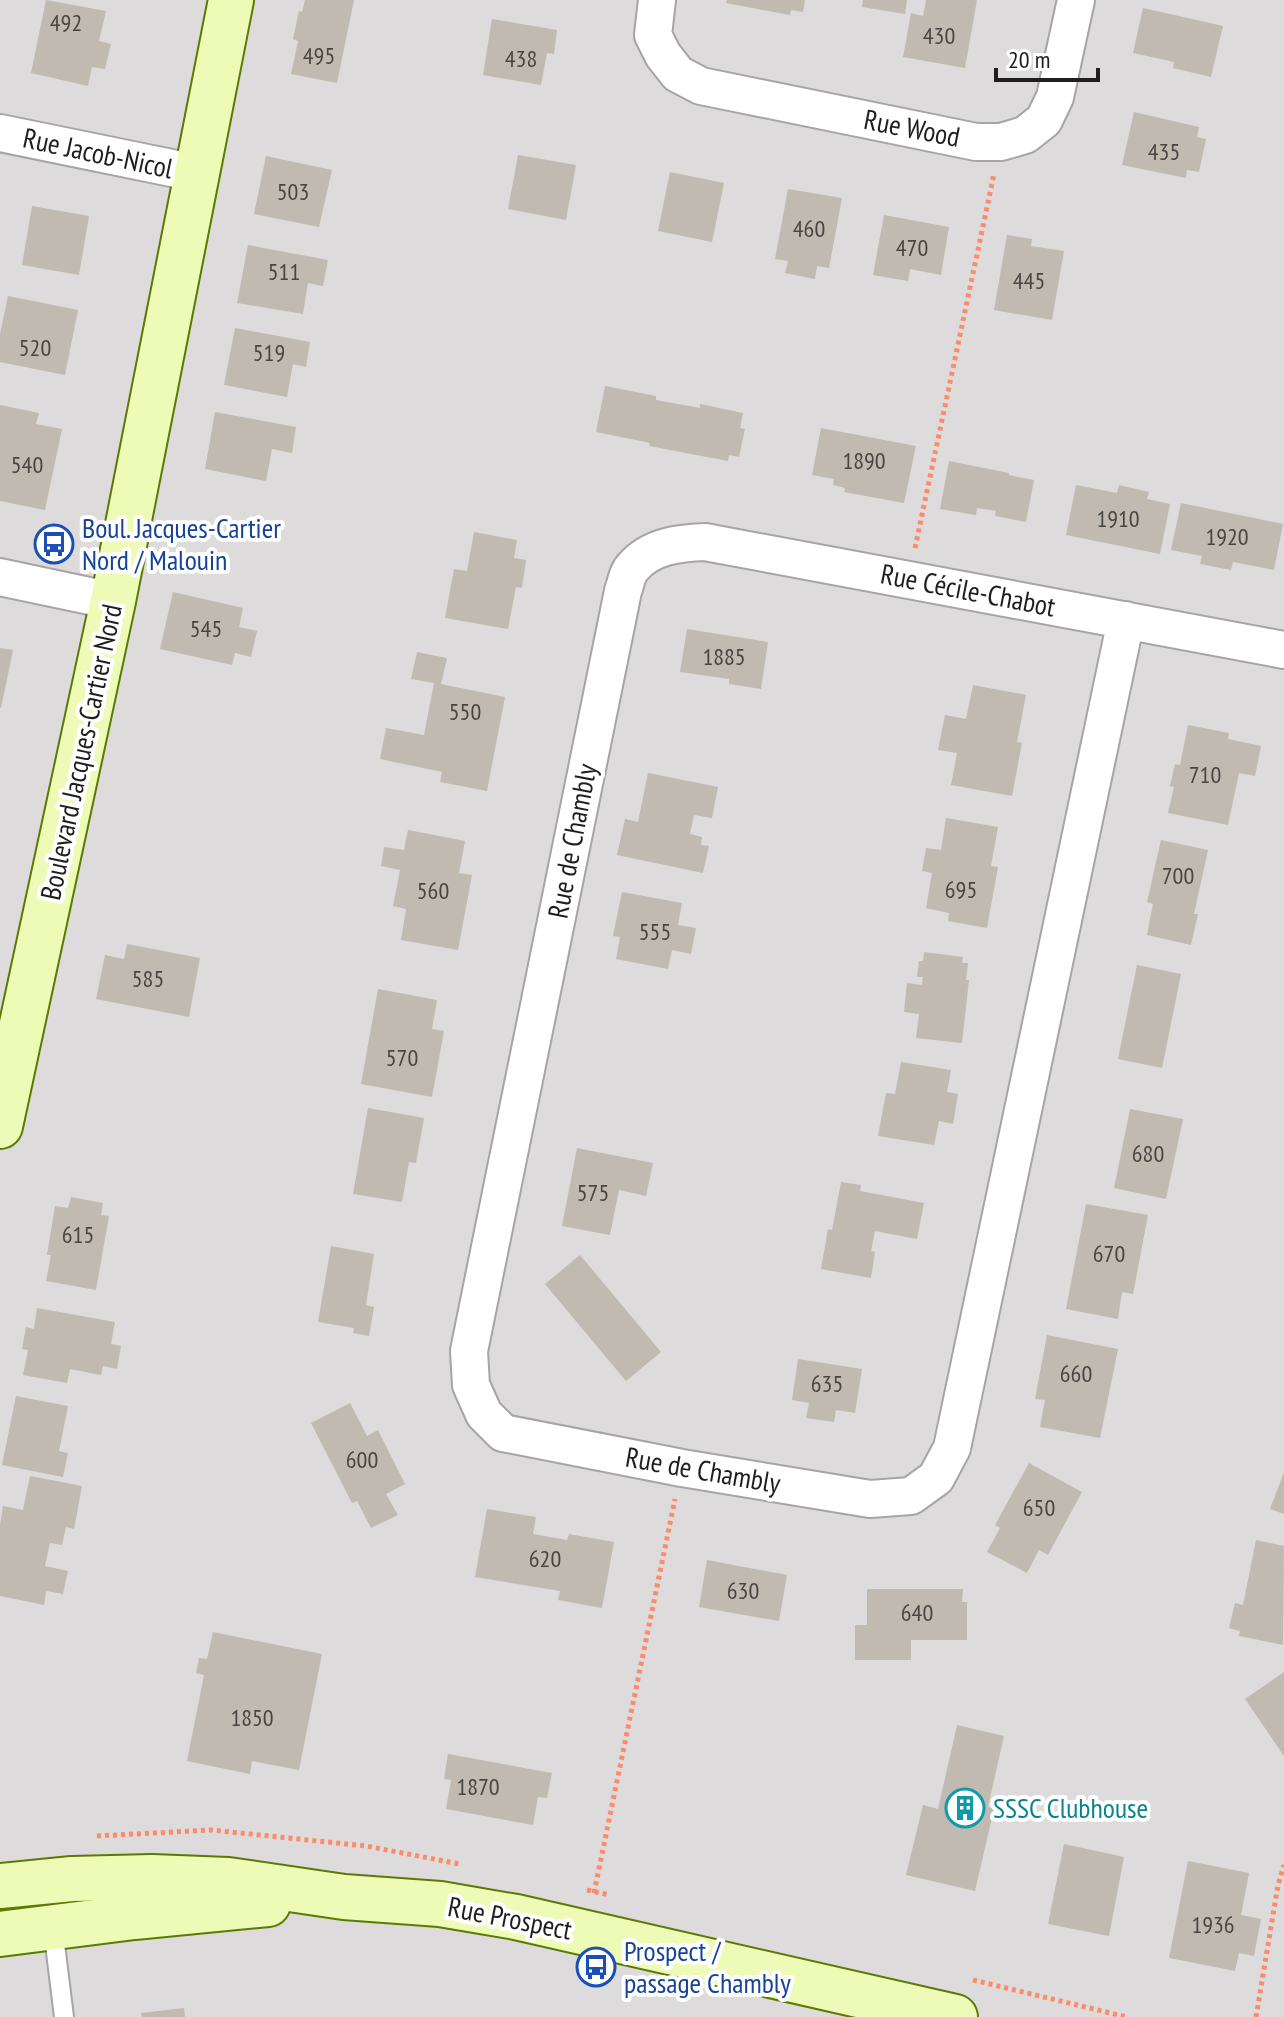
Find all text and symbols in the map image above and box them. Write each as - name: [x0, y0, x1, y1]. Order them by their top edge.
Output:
- house number: 492: [50, 7, 82, 38]
- house number: 430: [923, 20, 955, 51]
- scale bar: [996, 32, 1098, 82]
- house number: 495: [303, 40, 335, 71]
- house number: 438: [505, 43, 537, 74]
- text: 20 m: [1008, 44, 1050, 75]
- street label: Rue Wood: [861, 100, 963, 155]
- street label: Rue Jacob-Nicol: [20, 119, 177, 187]
- house number: 435: [1148, 136, 1180, 167]
- house number: 503: [277, 176, 309, 207]
- house number: 460: [793, 213, 825, 244]
- house number: 470: [896, 232, 928, 263]
- house number: 511: [268, 256, 300, 287]
- house number: 445: [1013, 265, 1045, 296]
- house number: 520: [19, 332, 51, 363]
- house number: 519: [253, 337, 285, 368]
- house number: 1890: [842, 445, 886, 476]
- house number: 540: [11, 449, 43, 480]
- house number: 1910: [1096, 503, 1140, 534]
- place label: Boul. Jacques-Cartier Nord / Malouin: [82, 509, 281, 578]
- house number: 1920: [1205, 521, 1249, 552]
- bus stop icon: Boul. Jacques-Cartier Nord / Malouin: [33, 523, 75, 565]
- street label: Rue Cécile-Chabot: [878, 554, 1059, 625]
- street label: Boulevard Jacques-Cartier Nord: [31, 601, 130, 903]
- house number: 545: [190, 613, 222, 644]
- house number: 1885: [702, 641, 746, 672]
- house number: 550: [449, 696, 481, 727]
- house number: 710: [1189, 759, 1221, 790]
- street label: Rue de Chambly: [538, 760, 605, 921]
- house number: 700: [1162, 860, 1194, 891]
- house number: 695: [945, 874, 977, 905]
- house number: 560: [417, 875, 449, 906]
- house number: 555: [639, 916, 671, 947]
- house number: 585: [132, 963, 164, 994]
- house number: 570: [386, 1042, 418, 1073]
- house number: 680: [1132, 1138, 1164, 1169]
- house number: 575: [577, 1177, 609, 1208]
- house number: 615: [62, 1219, 94, 1250]
- house number: 670: [1093, 1238, 1125, 1269]
- house number: 660: [1060, 1358, 1092, 1389]
- house number: 635: [811, 1368, 843, 1399]
- street label: Rue de Chambly: [623, 1438, 784, 1501]
- house number: 600: [346, 1444, 378, 1475]
- house number: 650: [1023, 1492, 1055, 1523]
- house number: 620: [529, 1543, 561, 1574]
- house number: 630: [727, 1575, 759, 1606]
- house number: 640: [901, 1597, 933, 1628]
- house number: 1850: [230, 1702, 274, 1733]
- house number: 1870: [456, 1771, 500, 1802]
- building icon: SSSC Clubhouse: [944, 1787, 986, 1829]
- place label: SSSC Clubhouse: [993, 1789, 1148, 1826]
- street label: Rue Prospect: [445, 1887, 575, 1948]
- house number: 1936: [1191, 1909, 1235, 1940]
- place label: Prospect / passage Chambly: [624, 1932, 791, 2001]
- bus stop icon: Prospect / passage Chambly: [575, 1946, 617, 1988]

